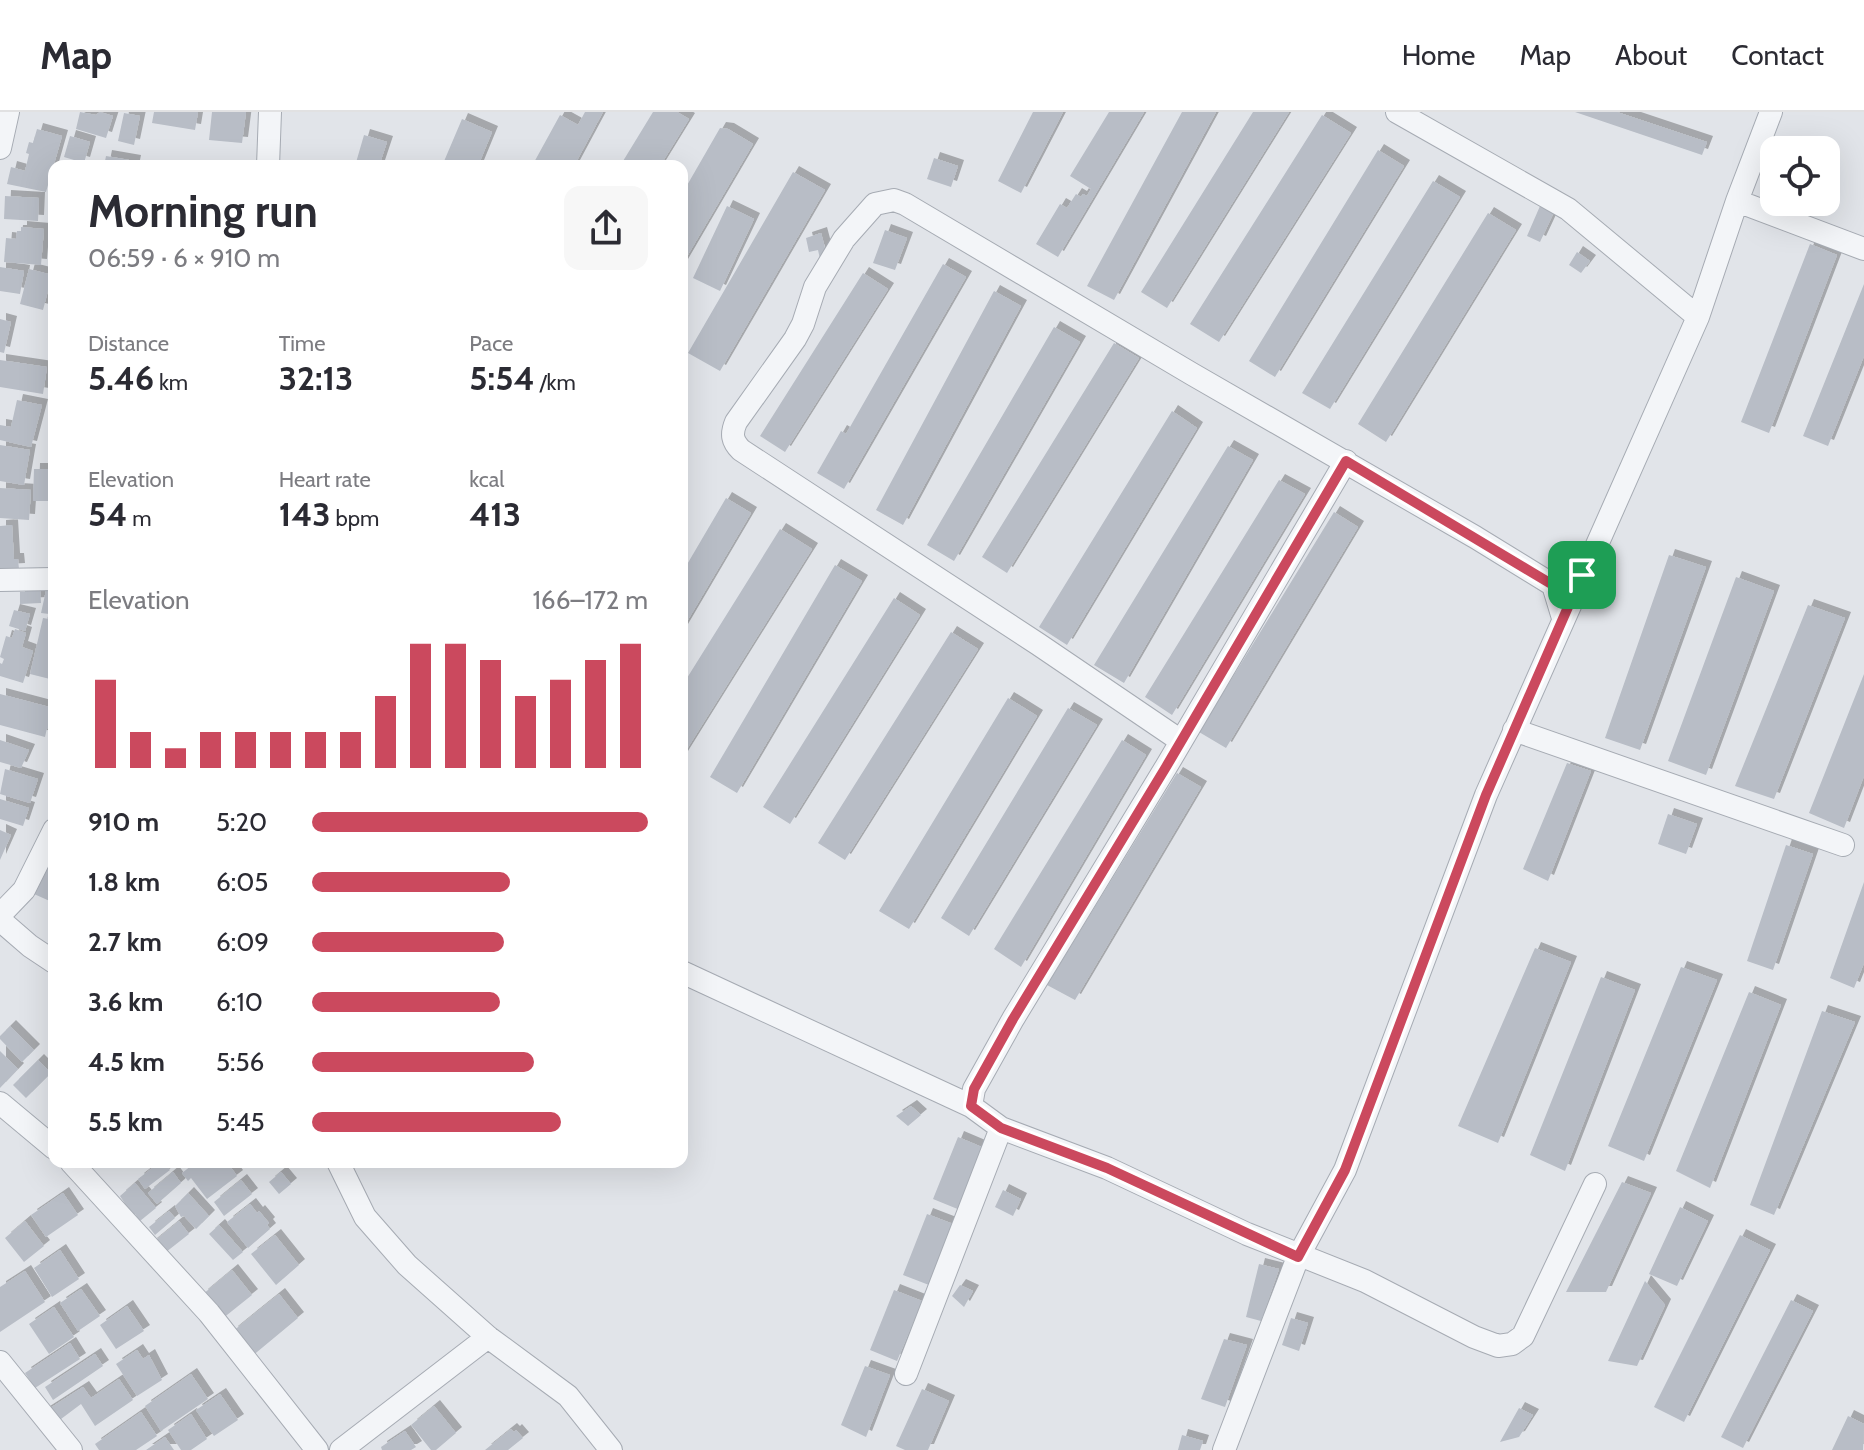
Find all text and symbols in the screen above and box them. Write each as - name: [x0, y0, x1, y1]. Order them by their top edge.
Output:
- text: Map: [40, 32, 112, 79]
- text: Home: [1402, 38, 1475, 72]
- text: Map: [1519, 38, 1571, 72]
- text: About: [1615, 38, 1687, 72]
- text: Contact: [1731, 38, 1824, 72]
- map controls: [1760, 136, 1840, 216]
- button: locate: [1760, 136, 1840, 216]
- text: Morning run: [88, 185, 318, 238]
- button: share: [564, 186, 648, 270]
- text: 06:59 · 6 × 910 m: [88, 242, 280, 274]
- text: Distance: [88, 330, 169, 357]
- text: Time: [279, 330, 325, 357]
- text: Pace: [469, 330, 513, 357]
- text: 5.46: [88, 357, 154, 399]
- text: 32:13: [279, 357, 353, 399]
- text: 5:54: [469, 357, 535, 399]
- text: km: [154, 369, 188, 396]
- text: /km: [535, 369, 576, 396]
- text: Elevation: [88, 466, 174, 493]
- text: Heart rate: [279, 466, 371, 493]
- text: kcal: [469, 466, 504, 493]
- text: 54: [88, 493, 127, 535]
- text: 143: [279, 493, 331, 535]
- text: 413: [469, 493, 521, 535]
- text: m: [127, 505, 152, 532]
- text: bpm: [331, 505, 379, 532]
- pin: [1548, 541, 1616, 609]
- icon: arrive: [1560, 553, 1604, 597]
- text: Elevation: [88, 584, 190, 616]
- text: 166–172 m: [532, 584, 648, 616]
- text: 910 m: [88, 806, 159, 838]
- text: 5:20: [216, 806, 267, 838]
- text: 1.8 km: [88, 866, 160, 898]
- text: 6:05: [216, 866, 268, 898]
- text: 2.7 km: [88, 926, 162, 958]
- text: 6:09: [216, 926, 269, 958]
- text: 3.6 km: [88, 986, 163, 1018]
- text: 6:10: [216, 986, 263, 1018]
- text: 4.5 km: [88, 1046, 165, 1078]
- text: 5:56: [216, 1046, 264, 1078]
- text: 5.5 km: [88, 1106, 163, 1138]
- text: 5:45: [216, 1106, 265, 1138]

